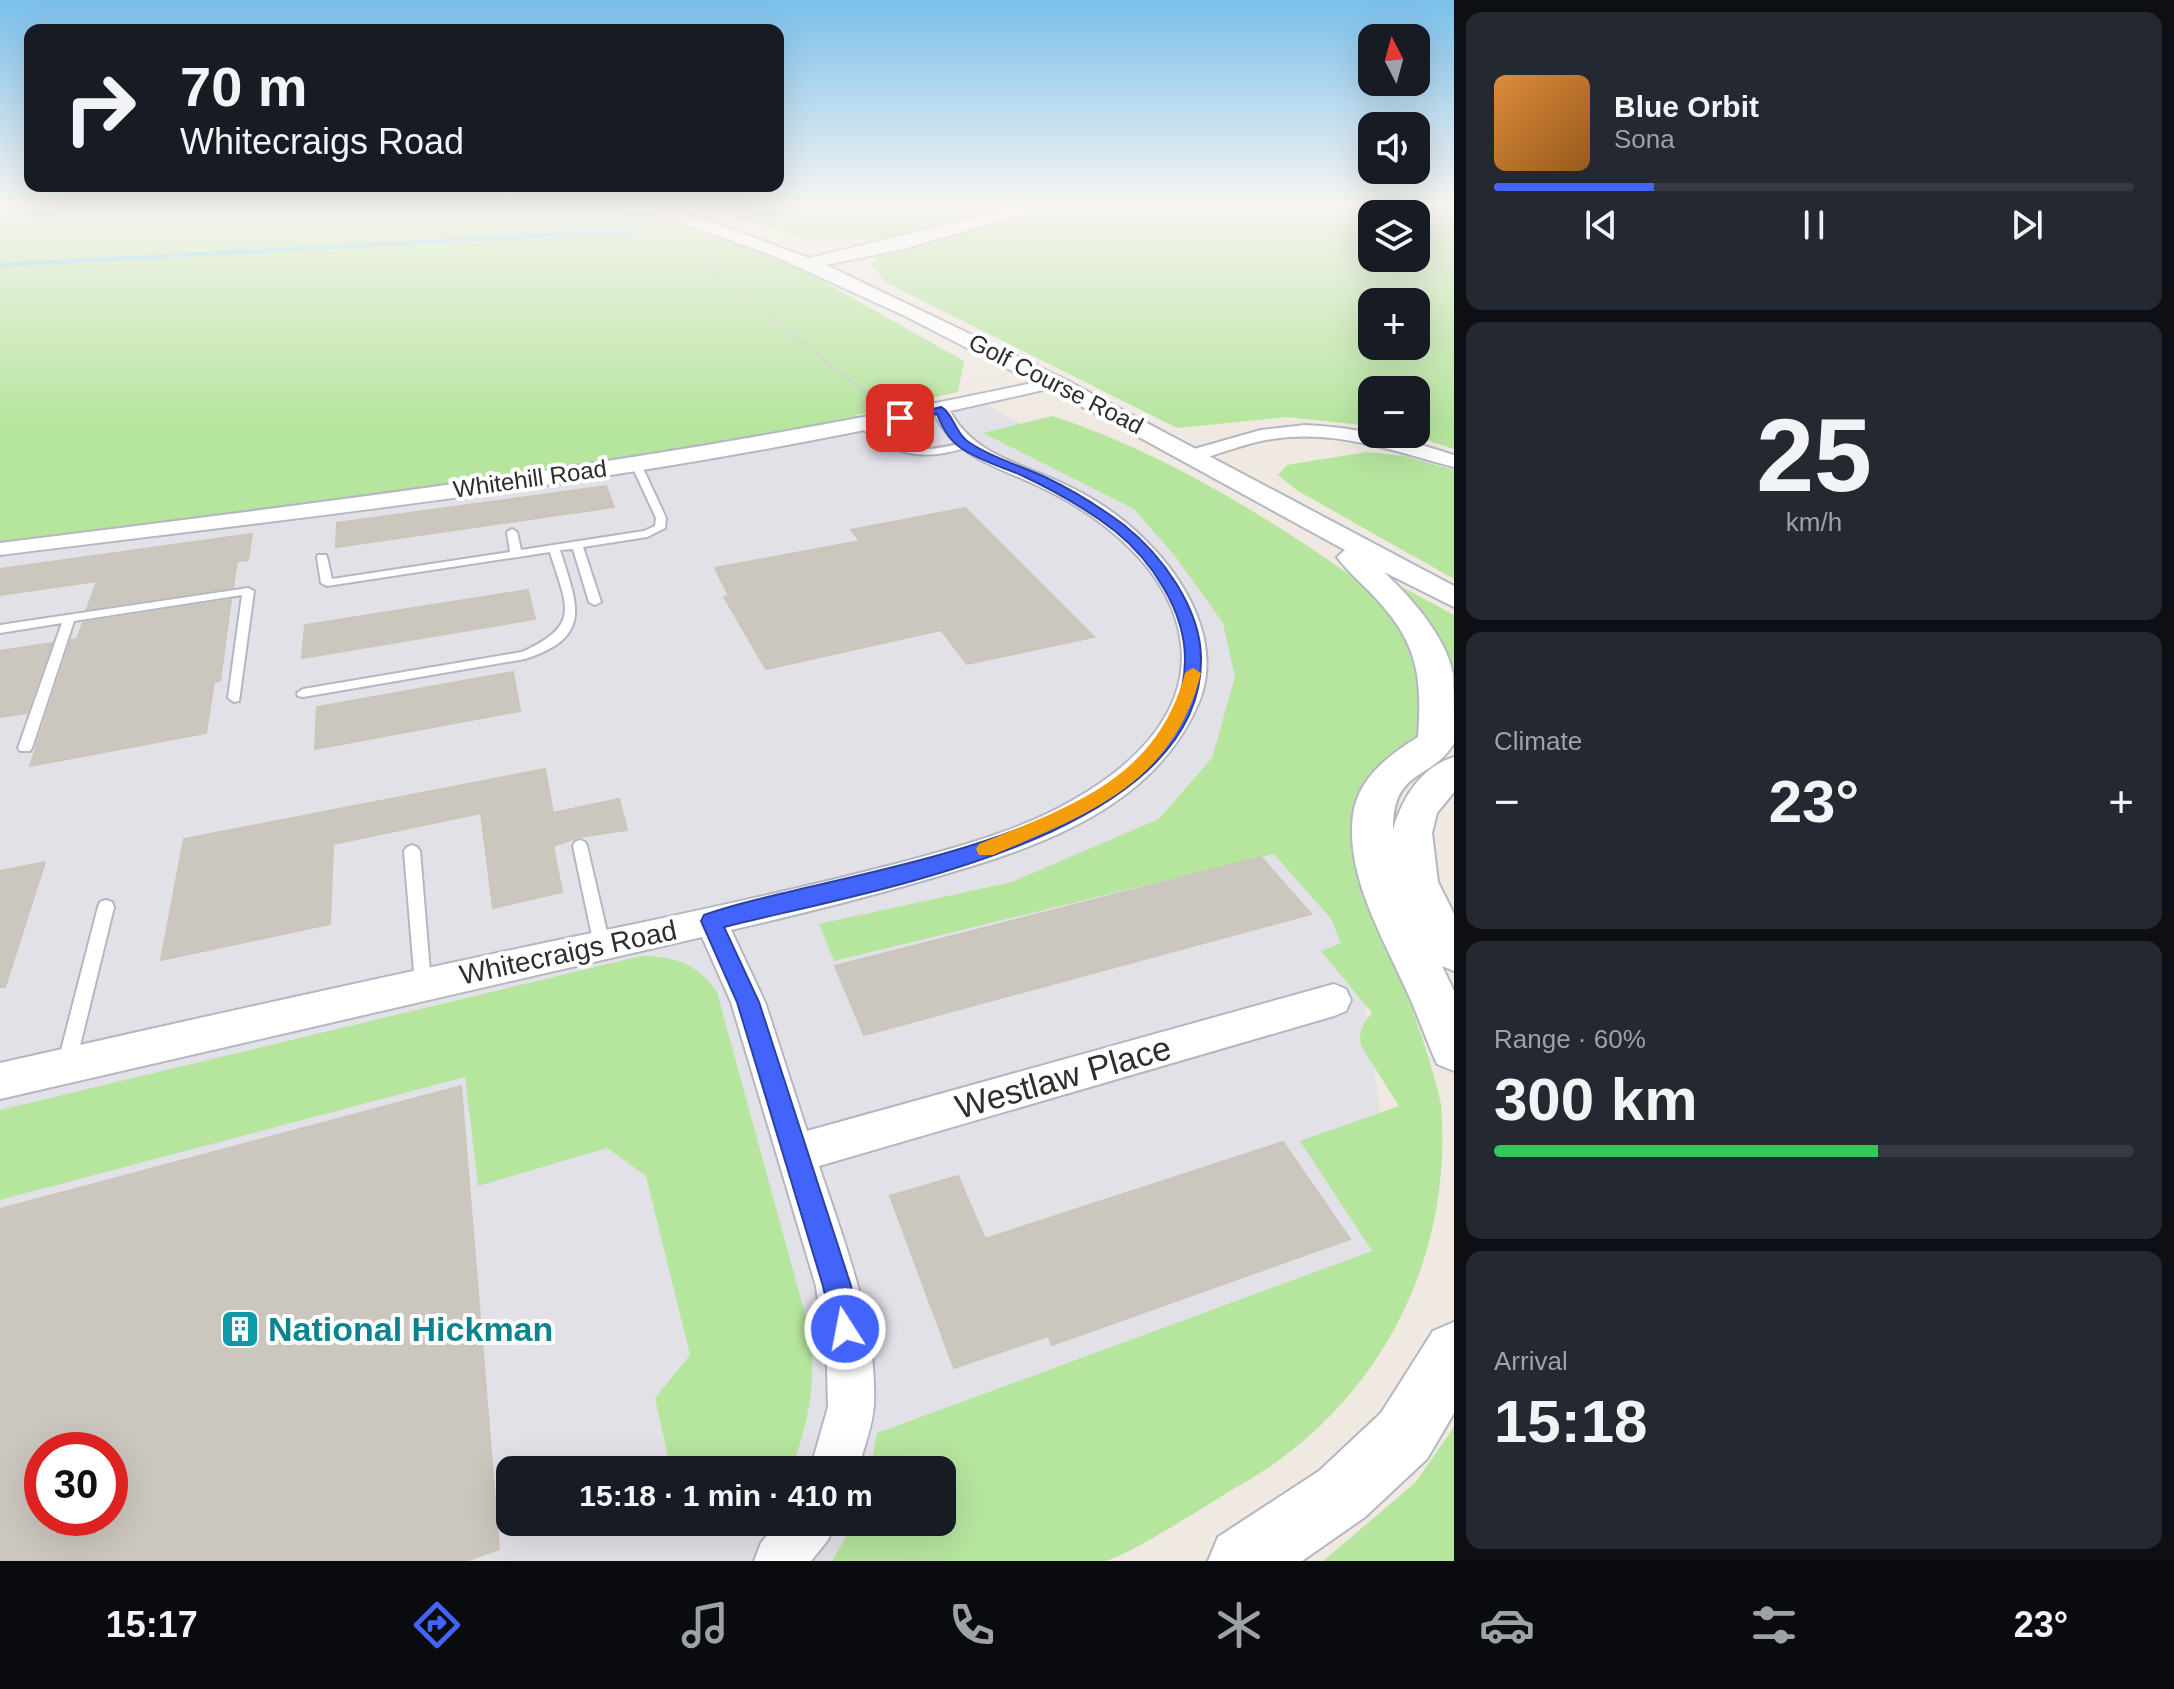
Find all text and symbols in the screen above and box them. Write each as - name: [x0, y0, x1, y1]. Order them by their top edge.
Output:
- north arrow: [1358, 24, 1430, 96]
- map controls: [1358, 24, 1430, 448]
- text: 70 m: [180, 55, 308, 118]
- icon: right: [48, 56, 152, 160]
- text: Blue Orbit: [1614, 90, 1759, 123]
- button: sound: [1358, 112, 1430, 184]
- text: Whitecraigs Road: [180, 121, 464, 162]
- text: Sona: [1614, 124, 1675, 154]
- button: layers: [1358, 200, 1430, 272]
- icon: previous: [1579, 203, 1623, 247]
- icon: pause: [1792, 203, 1836, 247]
- icon: next: [2005, 203, 2049, 247]
- button: +: [1358, 288, 1430, 360]
- street label: Golf Course Road: [965, 328, 1148, 439]
- button: −: [1358, 376, 1430, 448]
- pin: [866, 384, 934, 452]
- icon: arrive: [878, 396, 922, 440]
- text: 25: [1756, 397, 1872, 513]
- street label: Whitehill Road: [451, 454, 608, 503]
- text: km/h: [1786, 507, 1842, 537]
- text: Climate: [1494, 726, 1582, 756]
- text: 23°: [1769, 768, 1859, 835]
- text: −: [1494, 777, 1520, 826]
- text: +: [2108, 777, 2134, 826]
- street label: Whitecraigs Road: [457, 914, 679, 991]
- text: Range · 60%: [1494, 1024, 1646, 1054]
- street label: Westlaw Place: [951, 1028, 1175, 1126]
- text: 300 km: [1494, 1066, 1698, 1133]
- position arrow: [803, 1287, 887, 1371]
- building icon: National Hickman: [219, 1308, 261, 1350]
- place label: National Hickman: [268, 1310, 553, 1348]
- text: Arrival: [1494, 1346, 1568, 1376]
- text: 15:18: [1494, 1388, 1647, 1455]
- speed limit sign: 30: [24, 1432, 128, 1536]
- text: 15:18 · 1 min · 410 m: [579, 1479, 873, 1512]
- icon: directions: [409, 1597, 465, 1653]
- icon: music: [677, 1597, 733, 1653]
- icon: phone: [944, 1597, 1000, 1653]
- icon: climate: [1211, 1597, 1267, 1653]
- icon: car: [1479, 1597, 1535, 1653]
- icon: filters: [1746, 1597, 1802, 1653]
- text: 15:17: [106, 1604, 198, 1645]
- text: 23°: [2014, 1604, 2068, 1645]

